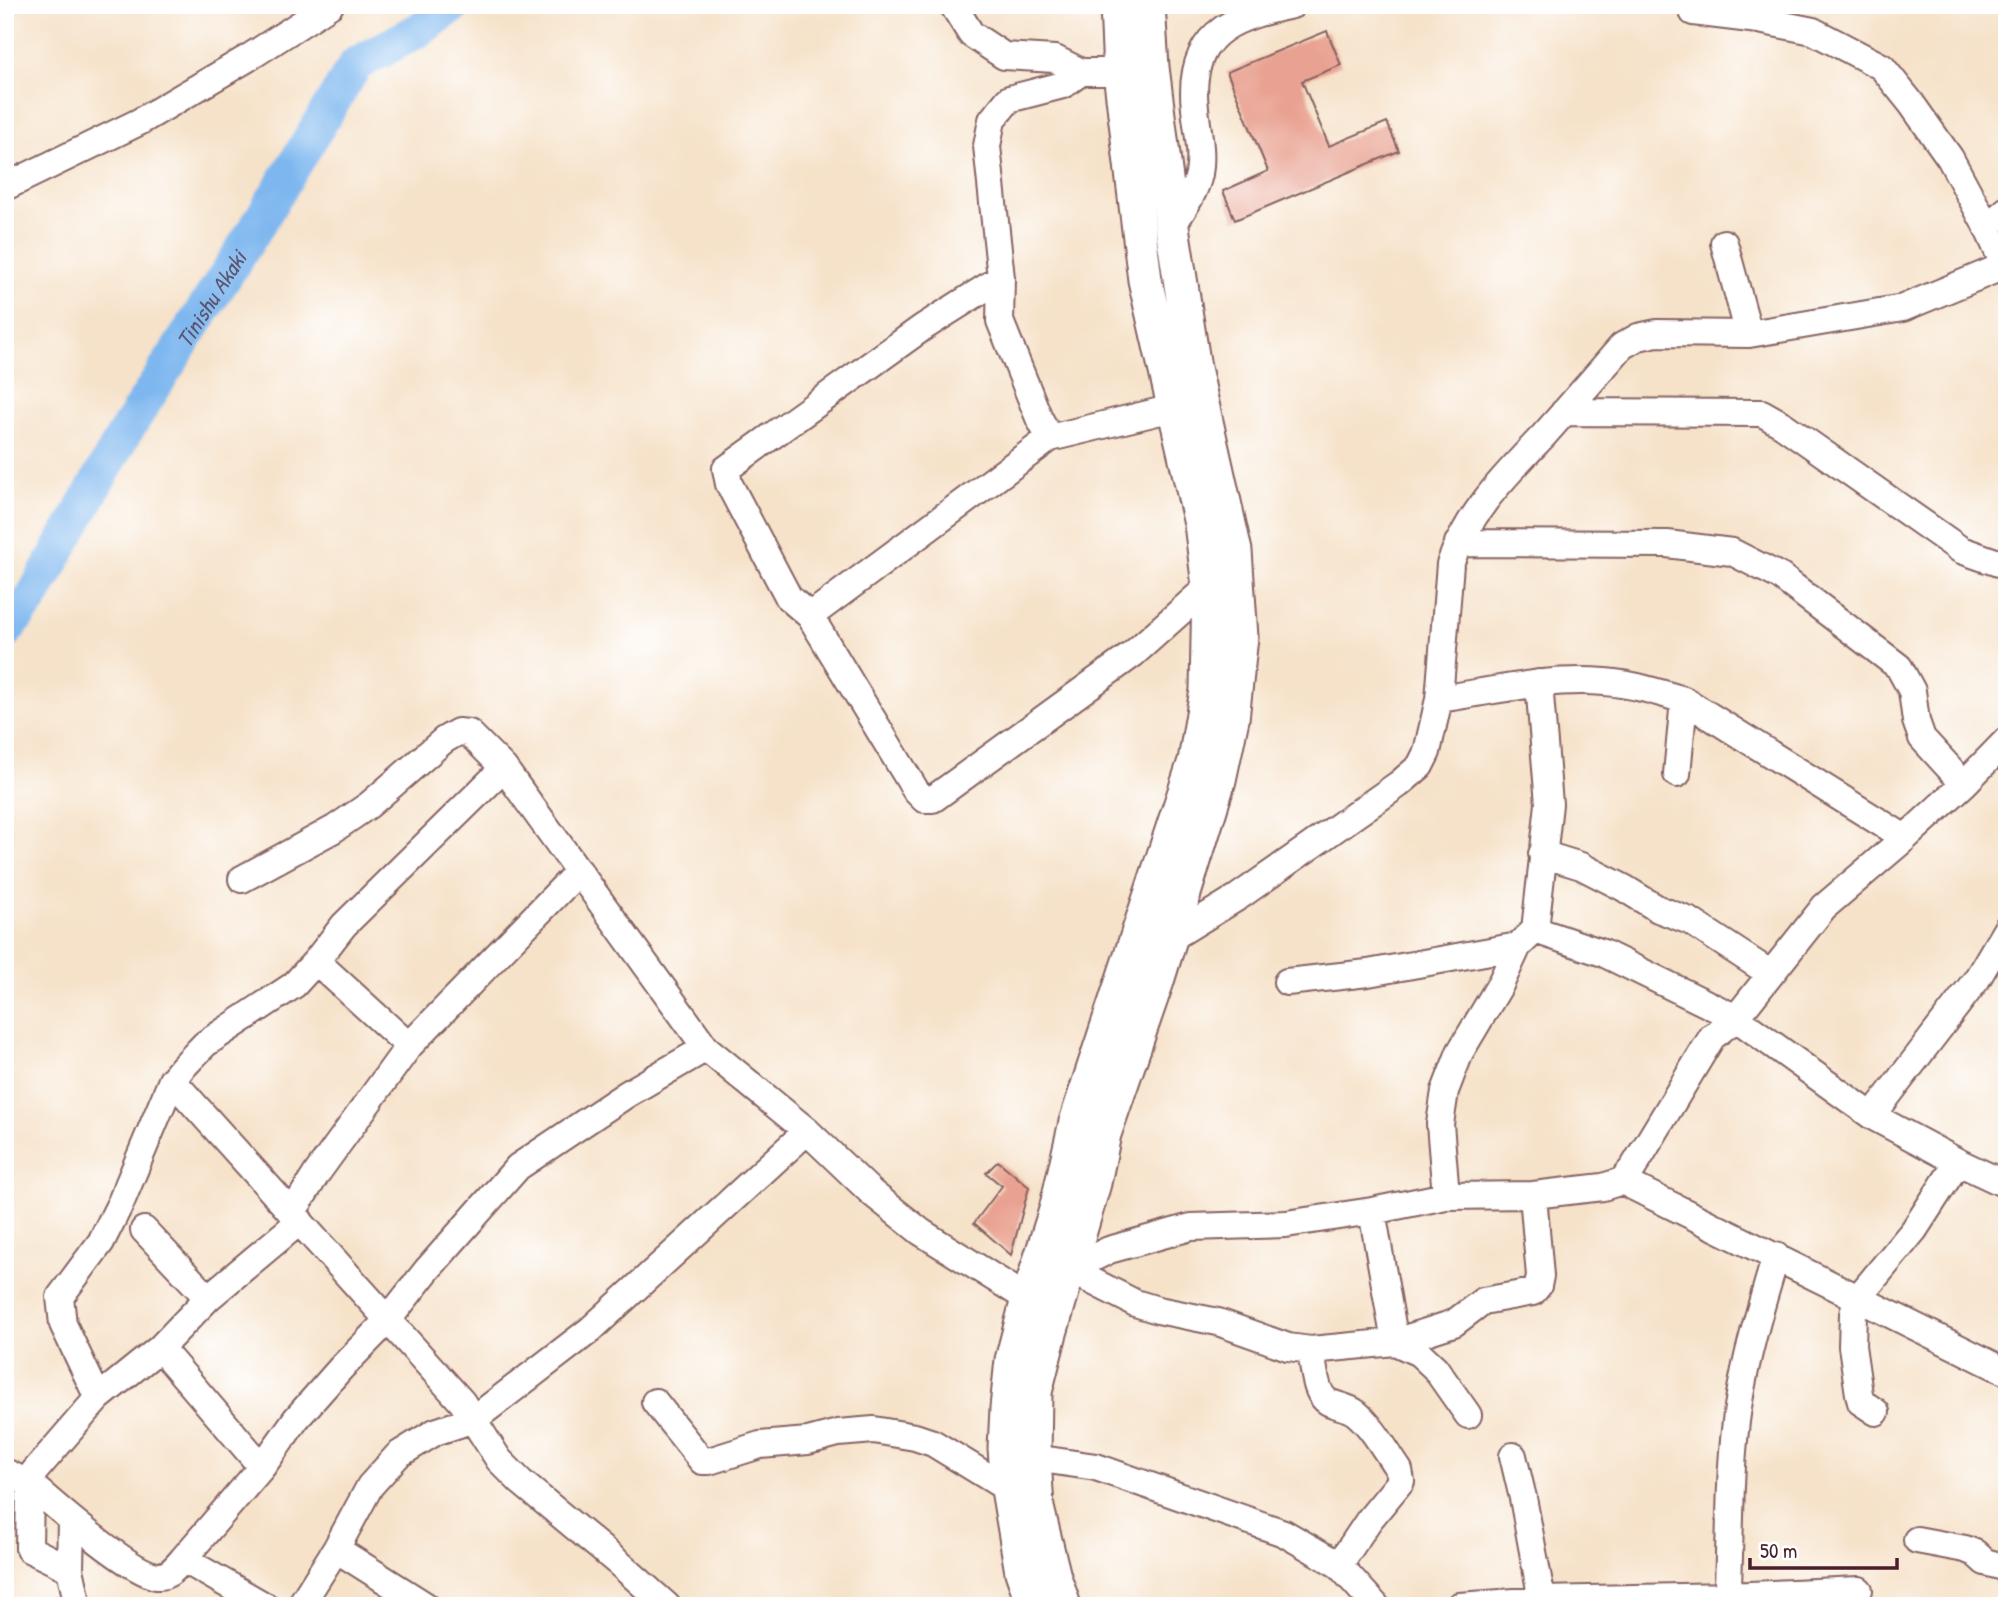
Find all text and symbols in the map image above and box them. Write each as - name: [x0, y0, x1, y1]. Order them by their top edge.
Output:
- water label: Tinishu Akaki: [168, 243, 254, 353]
- scale bar: [1750, 1527, 1896, 1571]
- text: 50 m: [1760, 1536, 1797, 1565]

